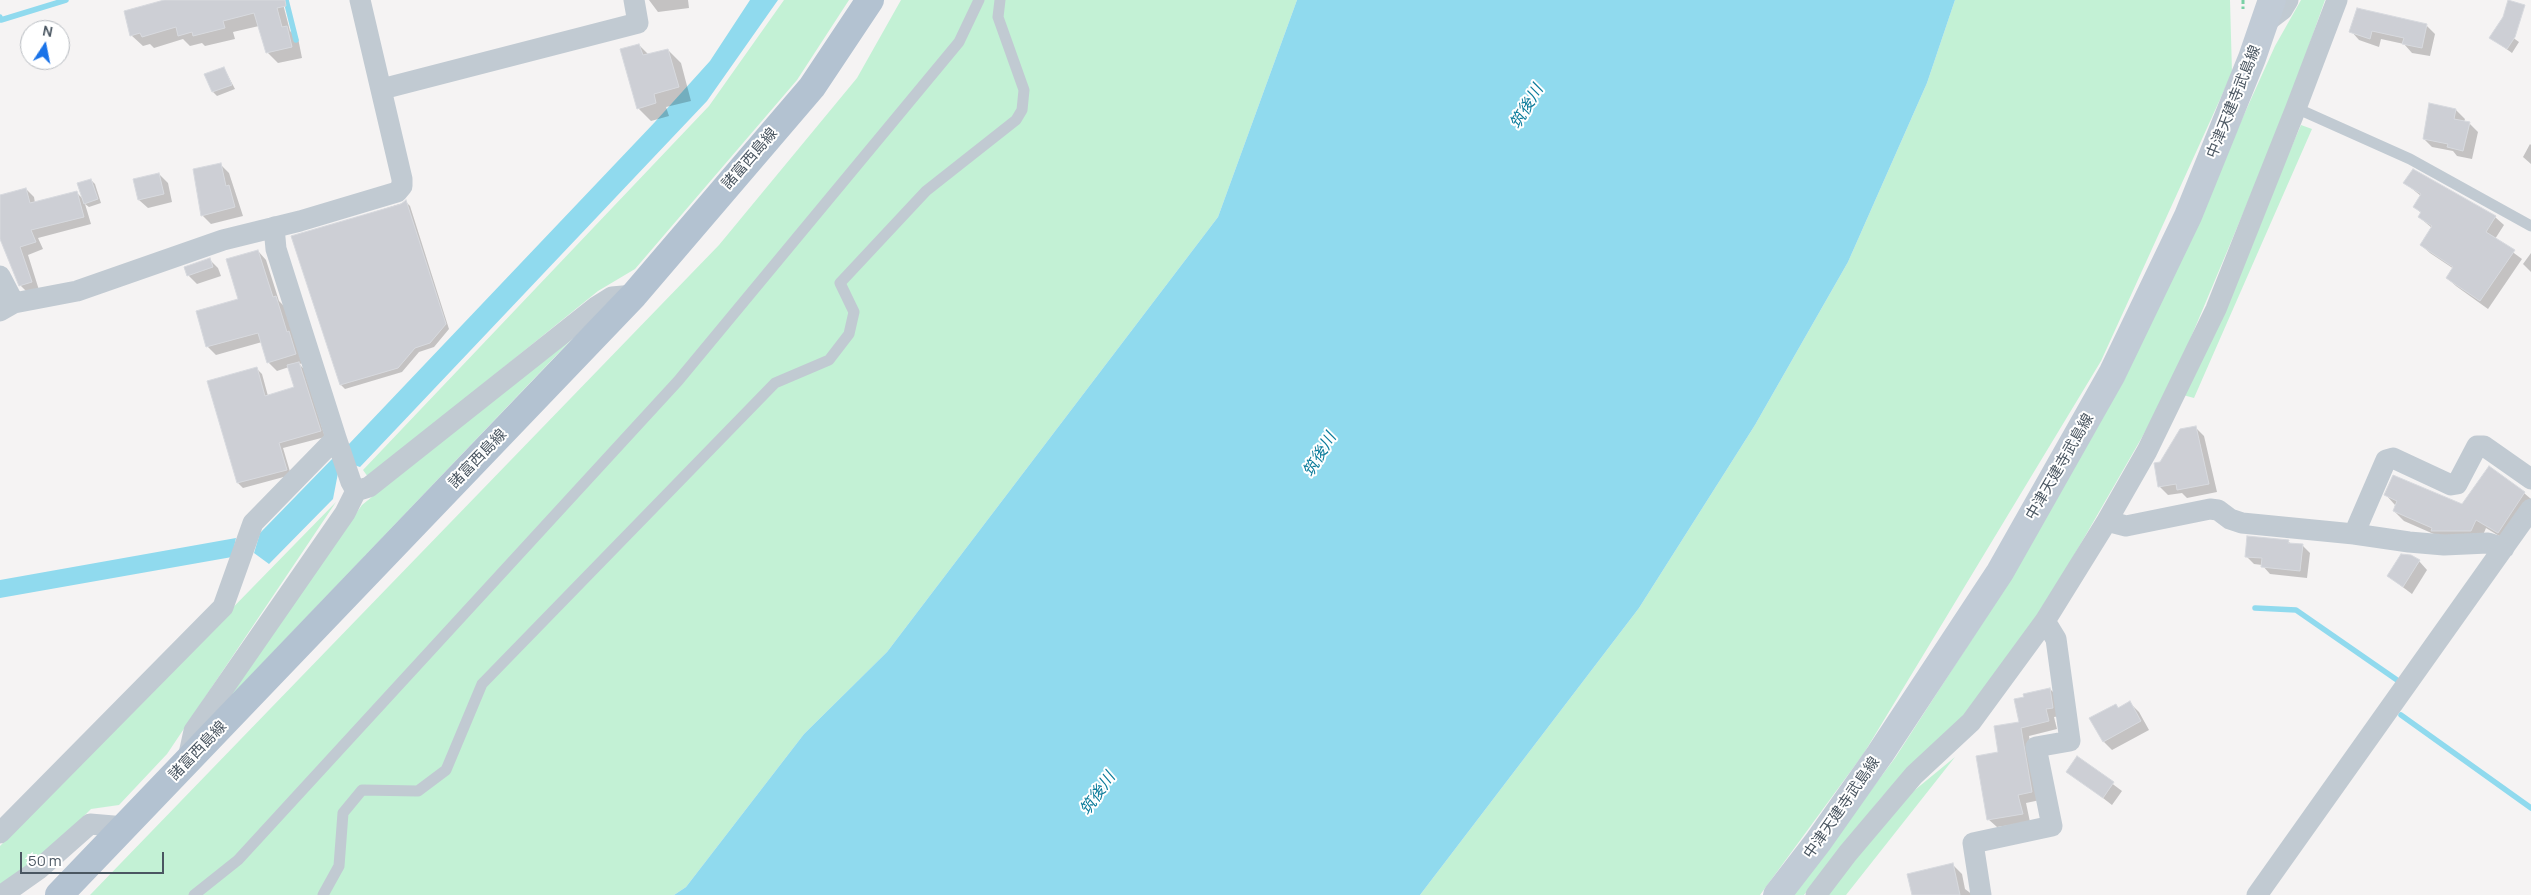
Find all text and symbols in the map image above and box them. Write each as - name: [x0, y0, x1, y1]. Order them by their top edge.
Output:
- north arrow: [20, 20, 70, 70]
- text: N: [41, 20, 55, 41]
- street label: 中津天建寺武島線: [2203, 43, 2265, 161]
- water label: 筑後川: [1506, 81, 1548, 133]
- street label: 諸富西島線: [719, 125, 781, 193]
- street label: 中津天建寺武島線: [2022, 411, 2098, 523]
- street label: 諸富西島線: [445, 426, 511, 492]
- water label: 筑後川: [1299, 429, 1341, 481]
- street label: 諸富西島線: [165, 718, 231, 784]
- street label: 中津天建寺武島線: [1800, 754, 1884, 862]
- water label: 筑後川: [1076, 769, 1120, 819]
- scale bar: [22, 842, 166, 874]
- text: 50 m: [28, 850, 62, 871]

